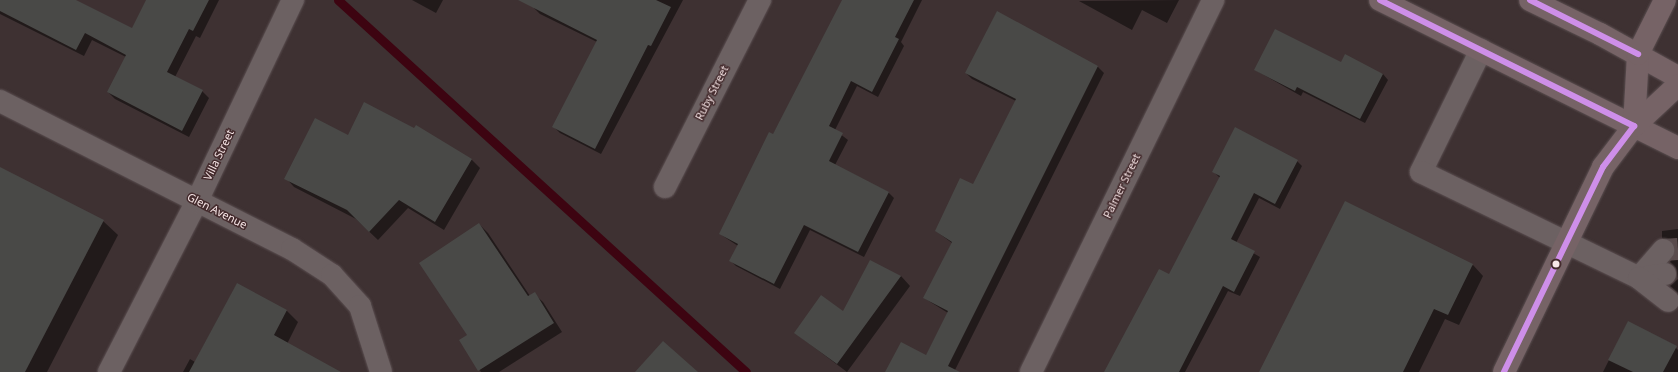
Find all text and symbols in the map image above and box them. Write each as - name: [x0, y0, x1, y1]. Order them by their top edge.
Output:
- street label: Ruby Street: [693, 64, 731, 122]
- street label: Villa Street: [201, 127, 237, 183]
- street label: Palmer Street: [1101, 152, 1143, 220]
- street label: Glen Avenue: [185, 190, 249, 232]
- unlabelled marker: [1551, 259, 1561, 269]

